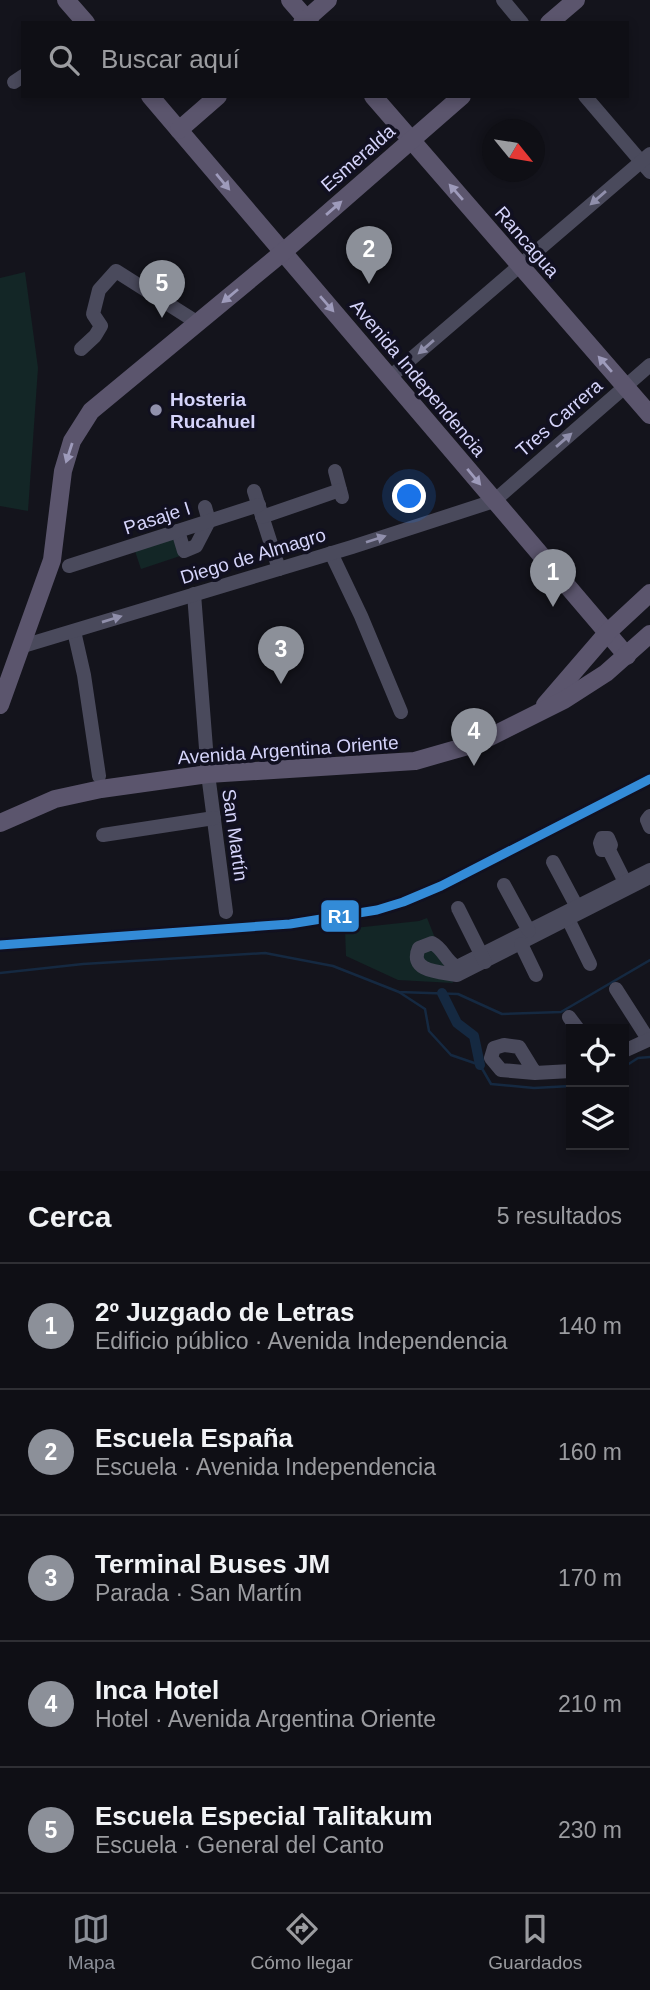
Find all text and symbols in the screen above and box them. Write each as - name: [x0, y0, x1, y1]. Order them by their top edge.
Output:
- search box: [21, 21, 629, 98]
- icon: search: [45, 41, 83, 79]
- text: Buscar aquí: [101, 44, 240, 74]
- north arrow: [482, 119, 545, 182]
- street label: Esmeralda: [317, 120, 399, 196]
- one-way arrow: [215, 174, 230, 191]
- one-way arrow: [448, 183, 464, 201]
- one-way arrow: [589, 190, 607, 206]
- one-way arrow: [325, 201, 342, 216]
- street label: Rancagua: [491, 202, 564, 282]
- pin: 2: [346, 226, 392, 284]
- pin: 5: [139, 260, 185, 318]
- one-way arrow: [221, 288, 238, 303]
- one-way arrow: [319, 295, 335, 313]
- street label: Avenida Independencia: [346, 295, 490, 461]
- one-way arrow: [417, 339, 435, 355]
- one-way arrow: [597, 355, 613, 373]
- street label: Tres Carrera: [512, 375, 607, 461]
- place label: Hosteria Rucahuel: [170, 389, 256, 432]
- marker: Hosteria Rucahuel: [148, 402, 164, 418]
- one-way arrow: [555, 432, 573, 448]
- one-way arrow: [63, 442, 73, 463]
- one-way arrow: [467, 468, 482, 486]
- your location: [392, 479, 426, 513]
- street label: Pasaje I: [121, 497, 193, 539]
- street label: Diego de Almagro: [178, 524, 328, 588]
- one-way arrow: [366, 533, 387, 544]
- pin: 1: [530, 549, 576, 607]
- one-way arrow: [101, 614, 122, 624]
- pin: 3: [258, 626, 304, 684]
- pin: 4: [451, 708, 497, 766]
- street label: Avenida Argentina Oriente: [177, 732, 399, 768]
- street label: San Martín: [218, 788, 252, 882]
- line badge: R1: [320, 899, 360, 933]
- text: R1: [328, 906, 353, 927]
- map controls: [566, 1024, 629, 1150]
- button: locate: [566, 1024, 629, 1087]
- button: layers: [566, 1087, 629, 1150]
- text: Cerca: [28, 1200, 111, 1233]
- text: 5 resultados: [497, 1203, 622, 1229]
- text: 2º Juzgado de Letras: [95, 1297, 354, 1327]
- text: 1: [45, 1313, 57, 1339]
- text: 140 m: [558, 1313, 622, 1339]
- text: Edificio público · Avenida Independencia: [95, 1328, 508, 1354]
- text: Escuela España: [95, 1423, 293, 1453]
- text: 2: [45, 1439, 57, 1465]
- text: 160 m: [558, 1439, 622, 1465]
- text: Escuela · Avenida Independencia: [95, 1454, 436, 1480]
- text: Terminal Buses JM: [95, 1549, 330, 1579]
- text: 3: [45, 1565, 57, 1591]
- text: 170 m: [558, 1565, 622, 1591]
- text: Parada · San Martín: [95, 1580, 302, 1606]
- text: Inca Hotel: [95, 1675, 219, 1705]
- text: 4: [45, 1691, 57, 1717]
- text: 210 m: [558, 1691, 622, 1717]
- text: Hotel · Avenida Argentina Oriente: [95, 1706, 436, 1732]
- text: Escuela Especial Talitakum: [95, 1801, 433, 1831]
- text: 5: [45, 1817, 57, 1843]
- text: 230 m: [558, 1817, 622, 1843]
- text: Escuela · General del Canto: [95, 1832, 384, 1858]
- tab: Mapa: [68, 1910, 115, 1974]
- tab: Cómo llegar: [251, 1910, 353, 1974]
- tab: Guardados: [488, 1910, 582, 1974]

